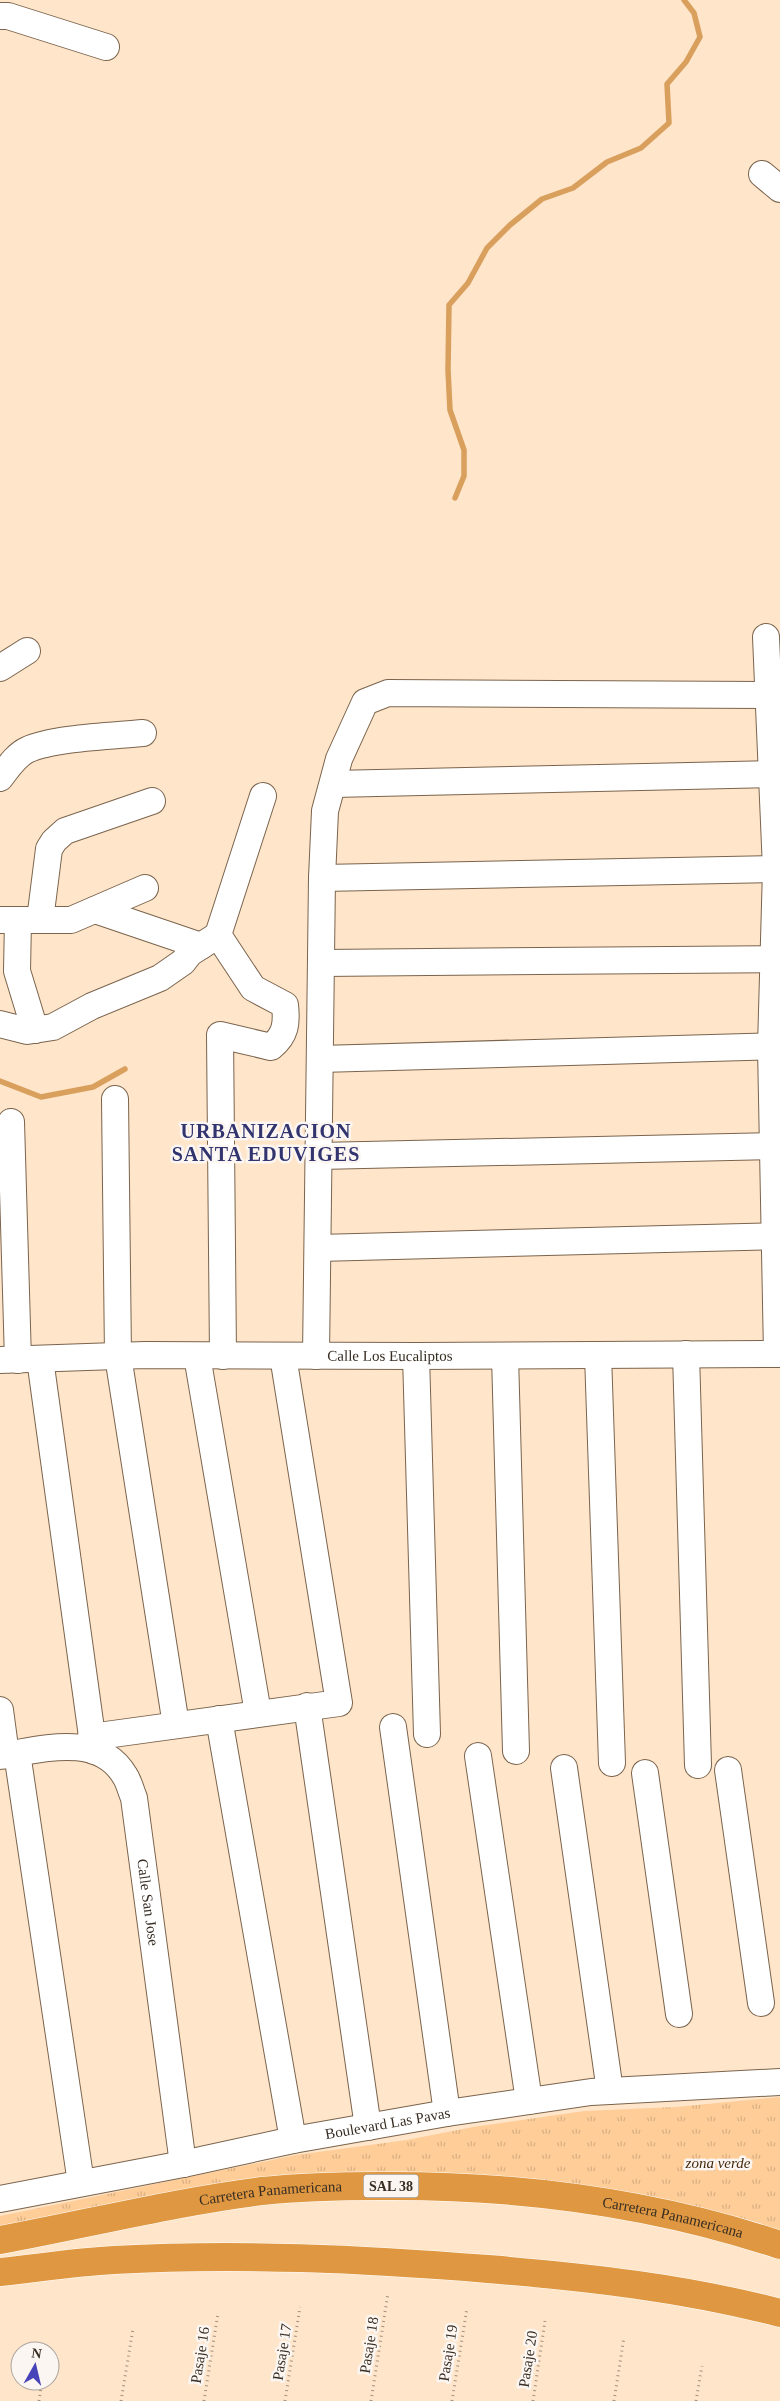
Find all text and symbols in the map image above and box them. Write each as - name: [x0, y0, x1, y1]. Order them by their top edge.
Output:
- district label: URBANIZACION SANTA EDUVIGES: [172, 1120, 360, 1165]
- street label: Calle Los Eucaliptos: [327, 1348, 453, 1364]
- street label: Calle San Jose: [134, 1858, 162, 1947]
- street label: Boulevard Las Pavas: [324, 2105, 451, 2142]
- park label: zona verde: [685, 2155, 751, 2171]
- road number: SAL 38: [364, 2174, 418, 2198]
- street label: Carretera Panamericana: [198, 2178, 343, 2208]
- street label: Carretera Panamericana: [601, 2194, 745, 2241]
- street label: Pasaje 18: [357, 2316, 381, 2374]
- street label: Pasaje 17: [270, 2322, 294, 2381]
- street label: Pasaje 19: [436, 2324, 460, 2382]
- street label: Pasaje 16: [188, 2325, 212, 2384]
- street label: Pasaje 20: [516, 2330, 540, 2388]
- north arrow: [10, 2341, 60, 2391]
- text: N: [31, 2345, 43, 2362]

